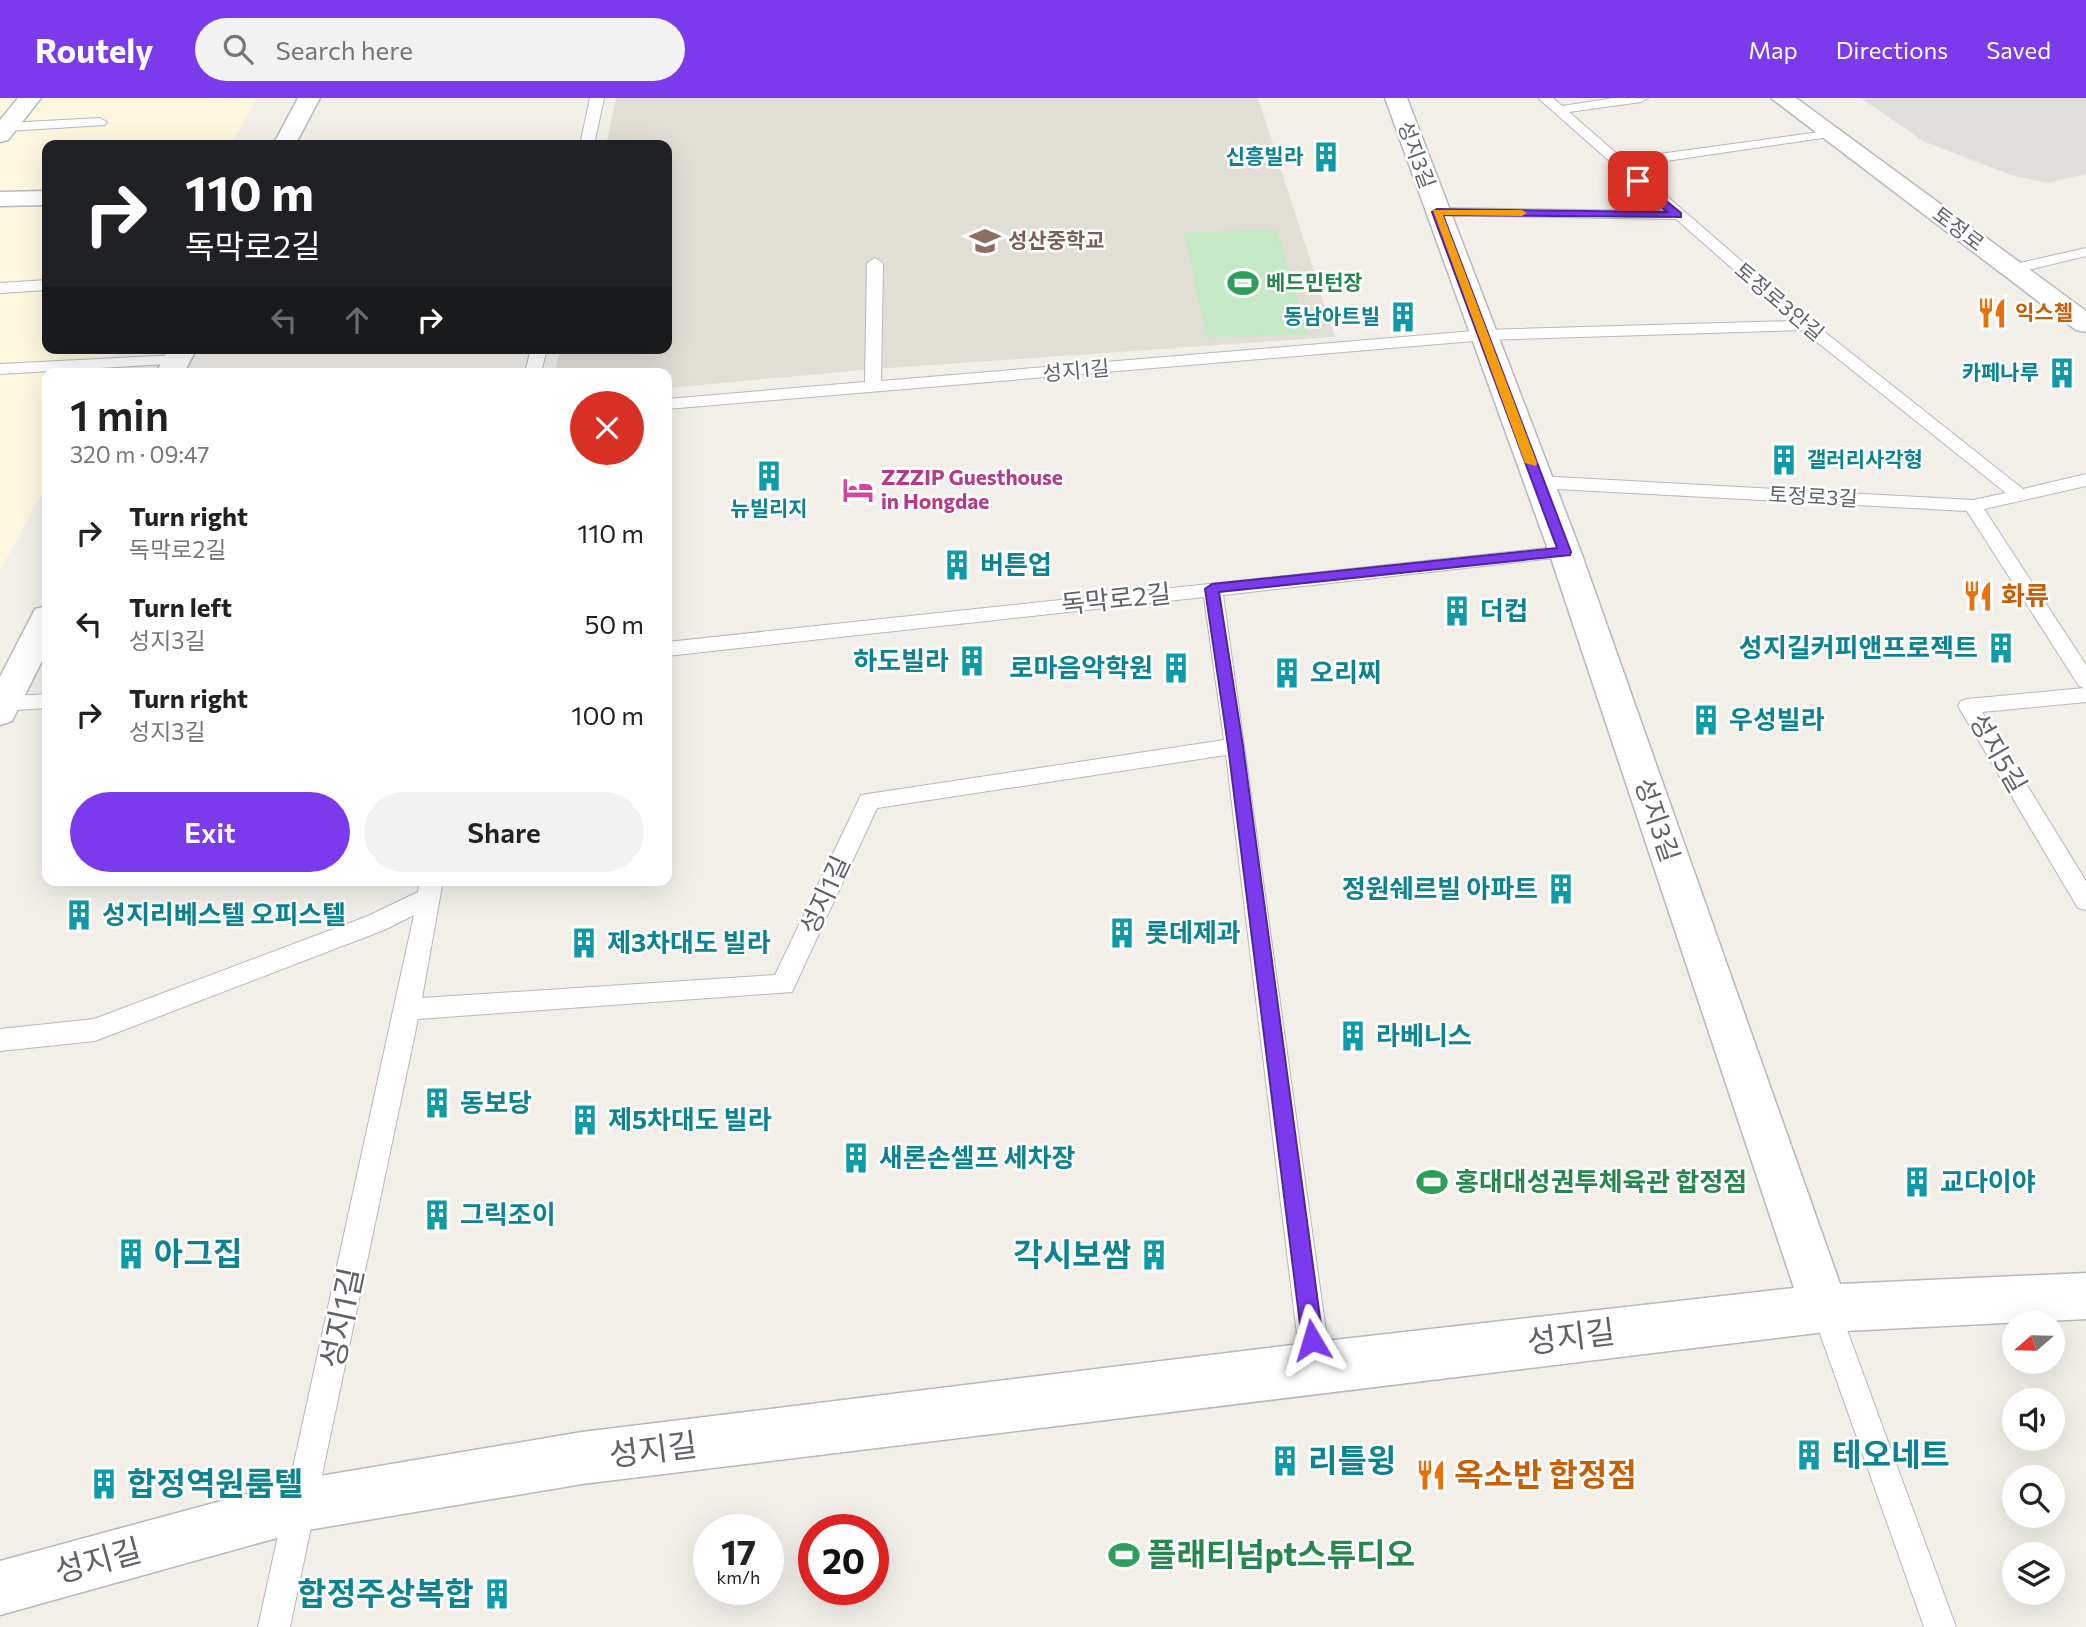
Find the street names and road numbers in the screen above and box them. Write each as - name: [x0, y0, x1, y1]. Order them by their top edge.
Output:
- street label: 성지3길: [1394, 117, 1441, 192]
- street label: 토정로: [1928, 200, 1990, 255]
- street label: 토정로3안길: [1730, 256, 1830, 345]
- street label: 성지1길: [1041, 354, 1110, 385]
- street label: 토정로3길: [1768, 481, 1858, 510]
- street label: 독막로2길: [1059, 576, 1172, 619]
- street label: 성지5길: [1964, 707, 2034, 798]
- street label: 성지3길: [1630, 774, 1687, 865]
- street label: 성지1길: [792, 850, 855, 938]
- street label: 성지1길: [310, 1264, 370, 1372]
- street label: 성지길: [1524, 1310, 1617, 1360]
- street label: 성지길: [606, 1423, 699, 1473]
- street label: 성지길: [50, 1528, 145, 1590]

